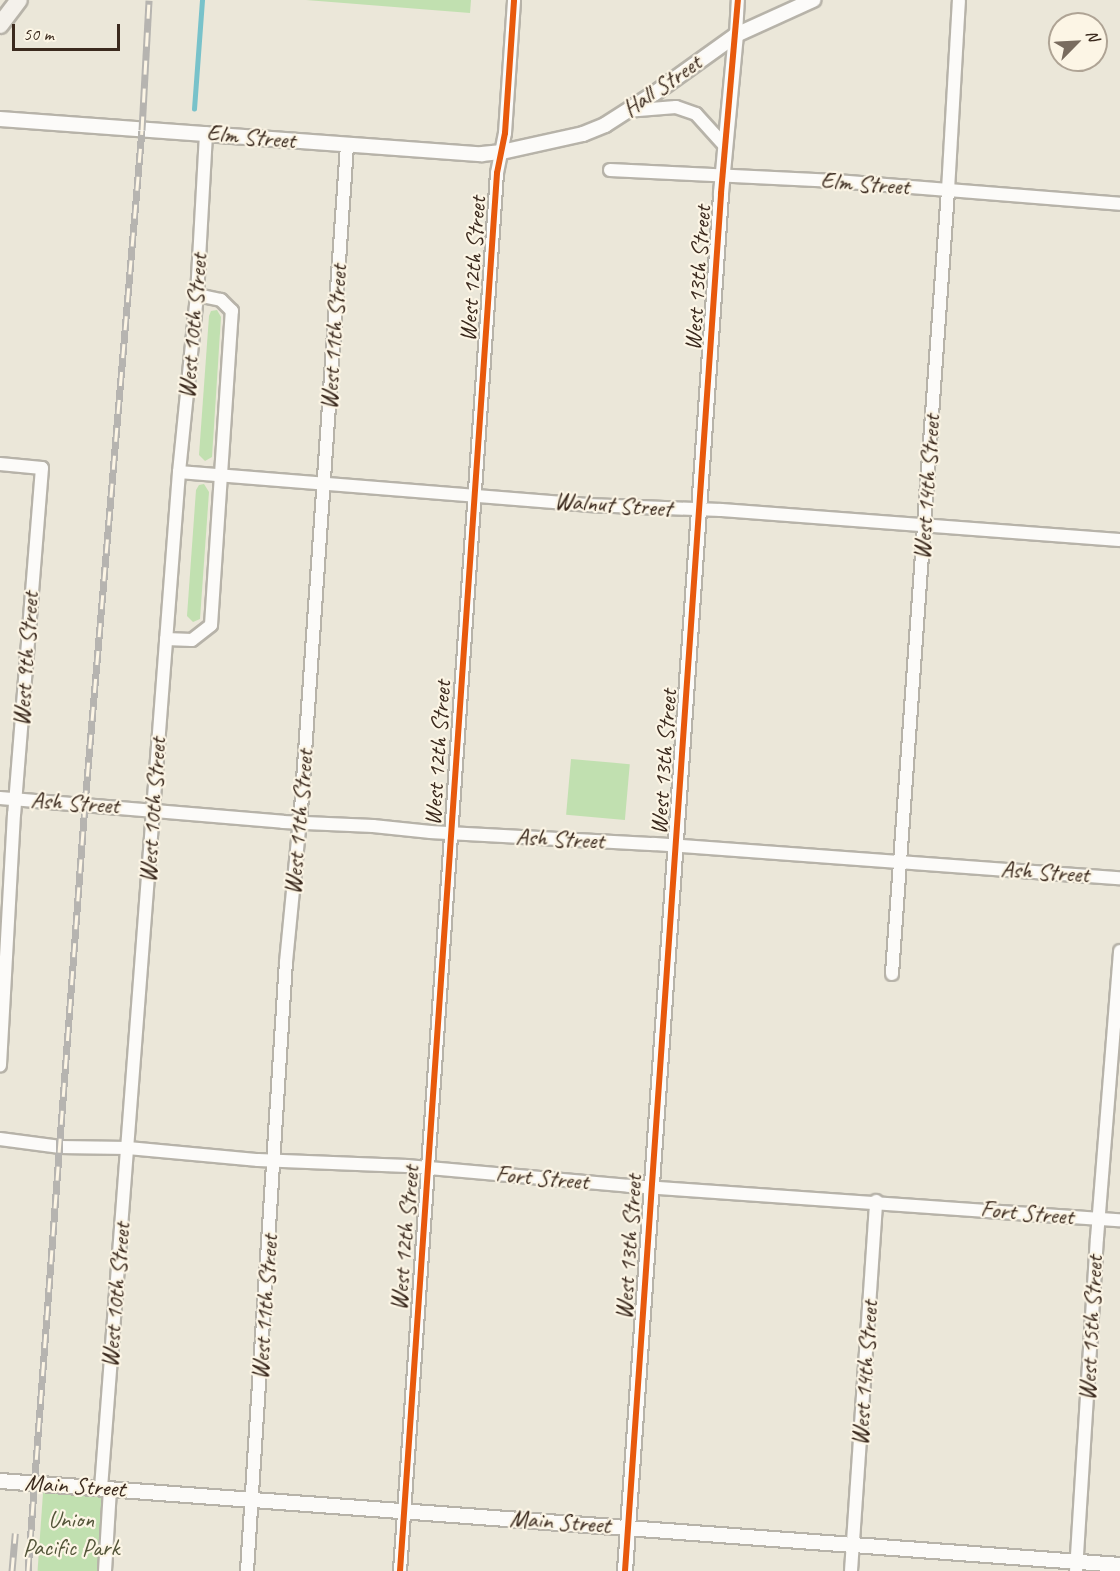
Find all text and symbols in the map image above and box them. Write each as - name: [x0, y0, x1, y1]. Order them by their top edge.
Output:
- scale bar: [15, 12, 123, 50]
- north arrow: [1048, 12, 1108, 72]
- text: 50 m: [23, 23, 54, 45]
- text: N: [1081, 27, 1104, 44]
- street label: Hall Street: [617, 48, 707, 124]
- street label: Elm Street: [205, 119, 297, 155]
- street label: Elm Street: [819, 167, 911, 201]
- street label: West 12th Street: [454, 195, 492, 343]
- street label: West 13th Street: [679, 204, 717, 352]
- street label: West 10th Street: [172, 252, 214, 400]
- street label: West 11th Street: [315, 263, 353, 411]
- street label: West 14th Street: [908, 413, 946, 561]
- street label: Walnut Street: [553, 487, 673, 523]
- street label: West 9th Street: [7, 591, 45, 727]
- street label: West 12th Street: [419, 679, 457, 827]
- street label: West 13th Street: [645, 688, 683, 836]
- street label: West 10th Street: [134, 736, 172, 884]
- street label: West 11th Street: [278, 748, 320, 896]
- street label: Ash Street: [30, 786, 120, 820]
- street label: Ash Street: [515, 822, 605, 856]
- street label: Ash Street: [1000, 855, 1090, 889]
- street label: Fort Street: [494, 1160, 590, 1196]
- street label: West 12th Street: [384, 1164, 426, 1312]
- street label: West 13th Street: [610, 1173, 648, 1321]
- street label: Fort Street: [979, 1195, 1075, 1231]
- street label: West 10th Street: [95, 1221, 137, 1369]
- street label: West 11th Street: [246, 1233, 284, 1381]
- street label: West 15th Street: [1073, 1254, 1109, 1402]
- street label: West 14th Street: [846, 1299, 884, 1447]
- street label: Main Street: [24, 1468, 126, 1504]
- street label: Main Street: [509, 1504, 611, 1540]
- park label: Union Pacific Park: [23, 1506, 119, 1562]

